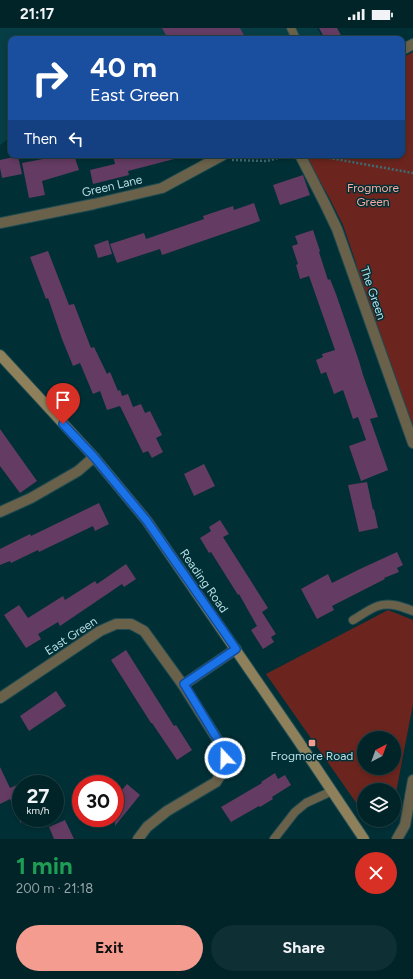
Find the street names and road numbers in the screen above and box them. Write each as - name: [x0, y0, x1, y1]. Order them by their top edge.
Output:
- street label: Green Lane: [80, 172, 144, 200]
- street label: The Green: [357, 264, 389, 322]
- street label: Reading Road: [177, 547, 231, 615]
- street label: East Green: [42, 614, 100, 658]

